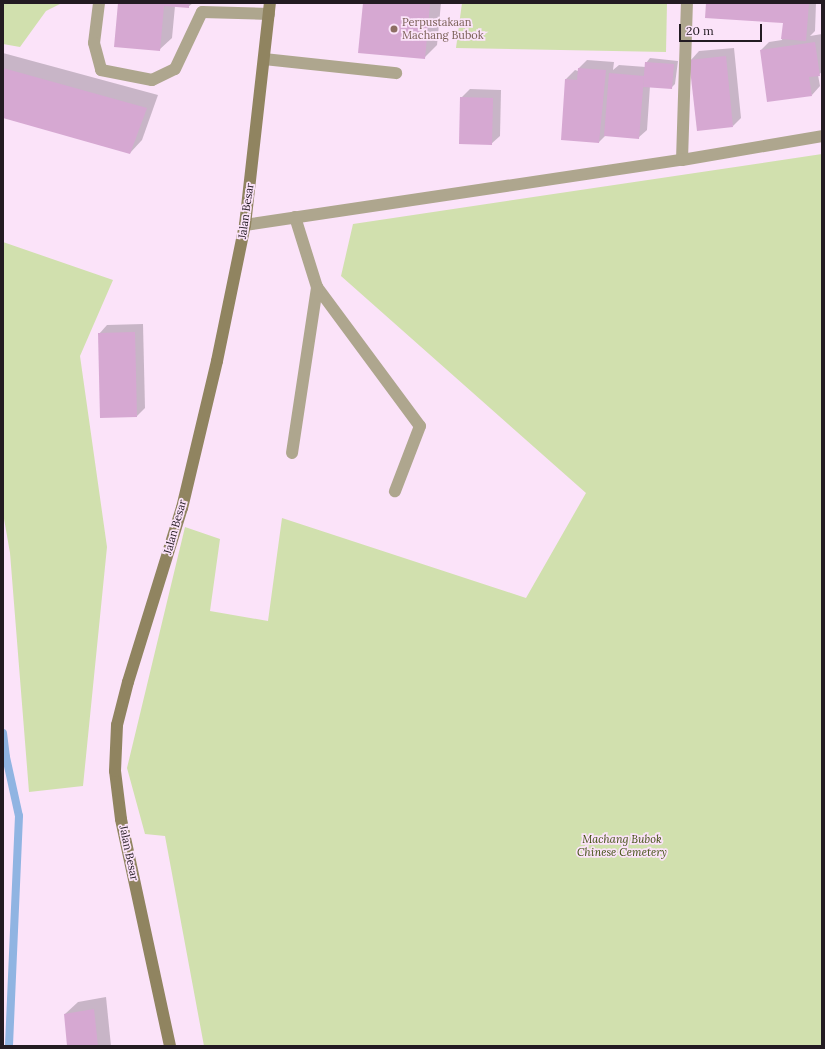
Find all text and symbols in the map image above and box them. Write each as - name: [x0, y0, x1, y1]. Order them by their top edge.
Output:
- place label: Perpustakaan Machang Bubok: [402, 16, 484, 42]
- scale bar: [681, 16, 764, 42]
- text: 20 m: [686, 23, 714, 38]
- marker: Perpustakaan Machang Bubok: [389, 24, 399, 34]
- street label: Jalan Besar: [236, 182, 256, 240]
- street label: Jalan Besar: [161, 498, 189, 556]
- street label: Jalan Besar: [117, 824, 141, 882]
- park label: Machang Bubok Chinese Cemetery: [577, 833, 667, 859]

